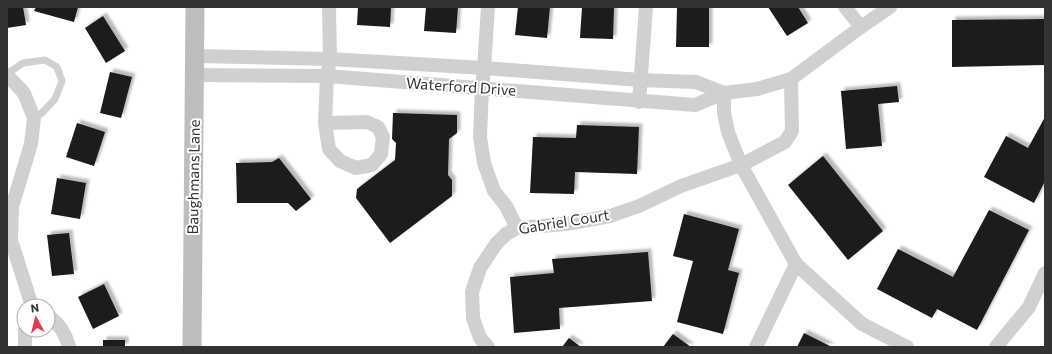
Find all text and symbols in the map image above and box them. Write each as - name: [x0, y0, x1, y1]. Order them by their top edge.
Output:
- street label: Waterford Drive: [405, 73, 517, 99]
- street label: Baughmans Lane: [183, 119, 203, 235]
- street label: Gabriel Court: [517, 205, 611, 237]
- north arrow: [16, 298, 56, 338]
- text: N: [30, 301, 40, 315]

